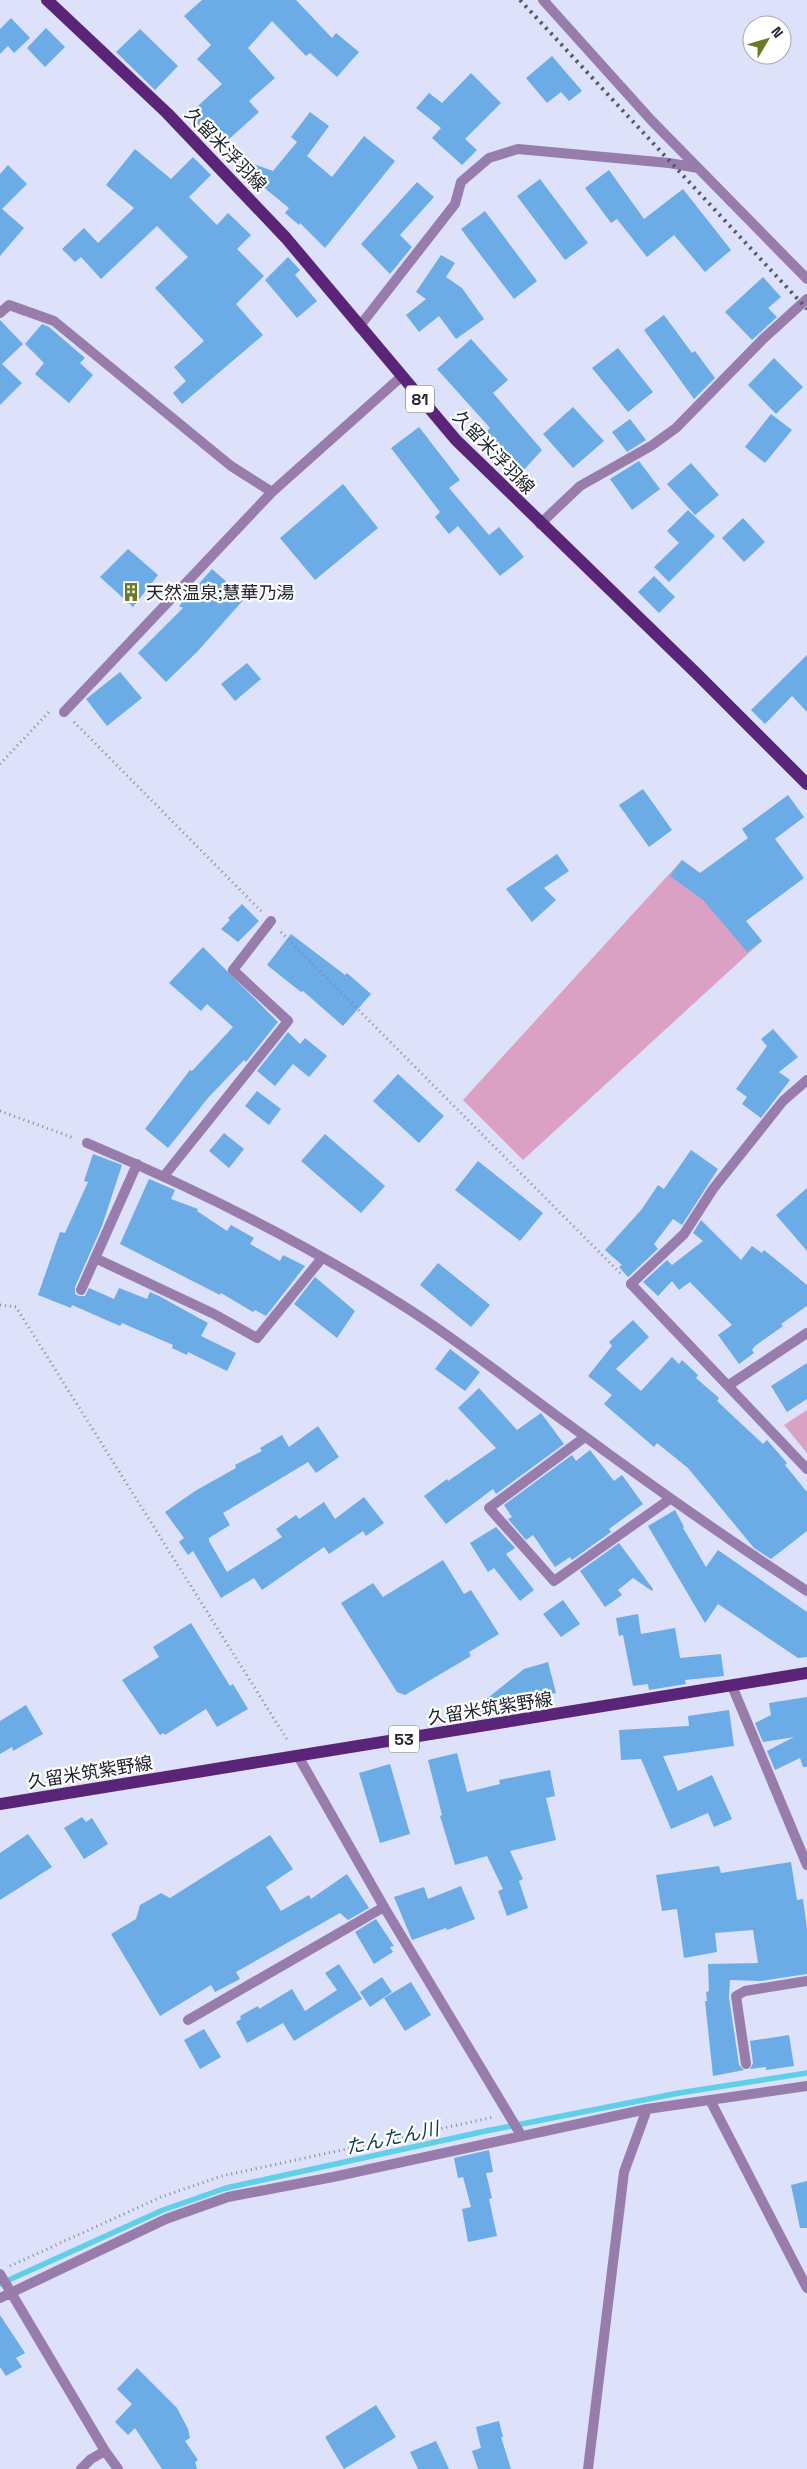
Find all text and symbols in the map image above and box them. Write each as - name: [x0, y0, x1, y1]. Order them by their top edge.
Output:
- north arrow: [742, 15, 792, 65]
- text: N: [767, 23, 787, 41]
- street label: 久留米浮羽線: [180, 102, 272, 196]
- road number: 81: [406, 386, 434, 412]
- street label: 久留米浮羽線: [448, 405, 540, 499]
- building icon: 天然温泉;慧華乃湯: [120, 581, 142, 603]
- place label: 天然温泉;慧華乃湯: [146, 581, 295, 604]
- street label: 久留米筑紫野線: [426, 1687, 554, 1729]
- road number: 53: [389, 1726, 419, 1752]
- street label: 久留米筑紫野線: [26, 1751, 154, 1793]
- water label: たんたん川: [343, 2115, 443, 2160]

